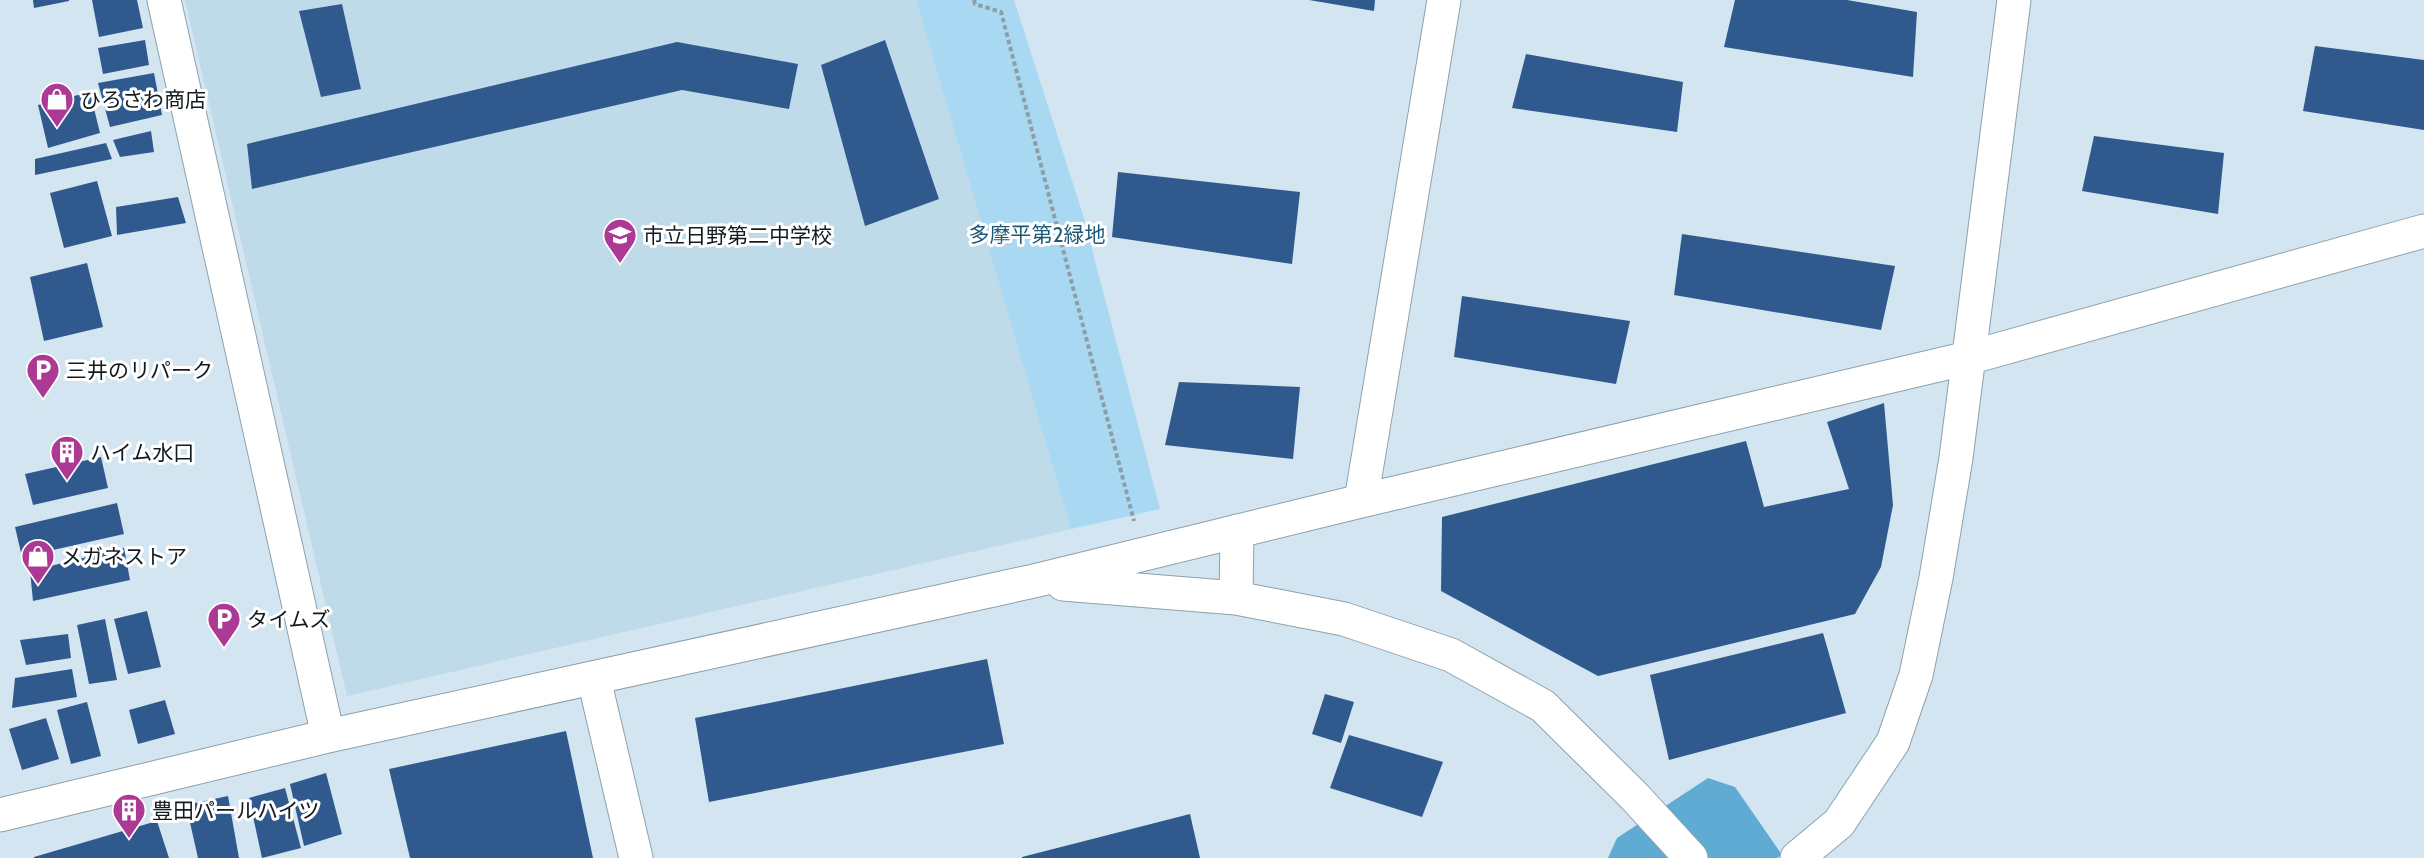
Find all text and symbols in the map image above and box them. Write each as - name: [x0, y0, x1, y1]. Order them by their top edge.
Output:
- shop icon: ひろさわ商店: [39, 81, 75, 128]
- place label: ひろさわ商店: [80, 87, 206, 112]
- school or university icon: 市立日野第二中学校: [602, 217, 638, 264]
- park label: 多摩平第2緑地: [968, 222, 1106, 247]
- place label: 市立日野第二中学校: [643, 223, 832, 248]
- parking icon: 三井のリパーク: [25, 352, 61, 399]
- place label: 三井のリパーク: [66, 358, 213, 383]
- building icon: ハイム水口: [49, 434, 85, 481]
- place label: ハイム水口: [90, 440, 194, 465]
- shop icon: メガネストア: [20, 538, 56, 585]
- place label: メガネストア: [61, 544, 187, 569]
- parking icon: タイムズ: [206, 601, 242, 648]
- place label: タイムズ: [247, 607, 331, 632]
- building icon: 豊田パールハイツ: [111, 792, 147, 839]
- place label: 豊田パールハイツ: [152, 798, 320, 823]

